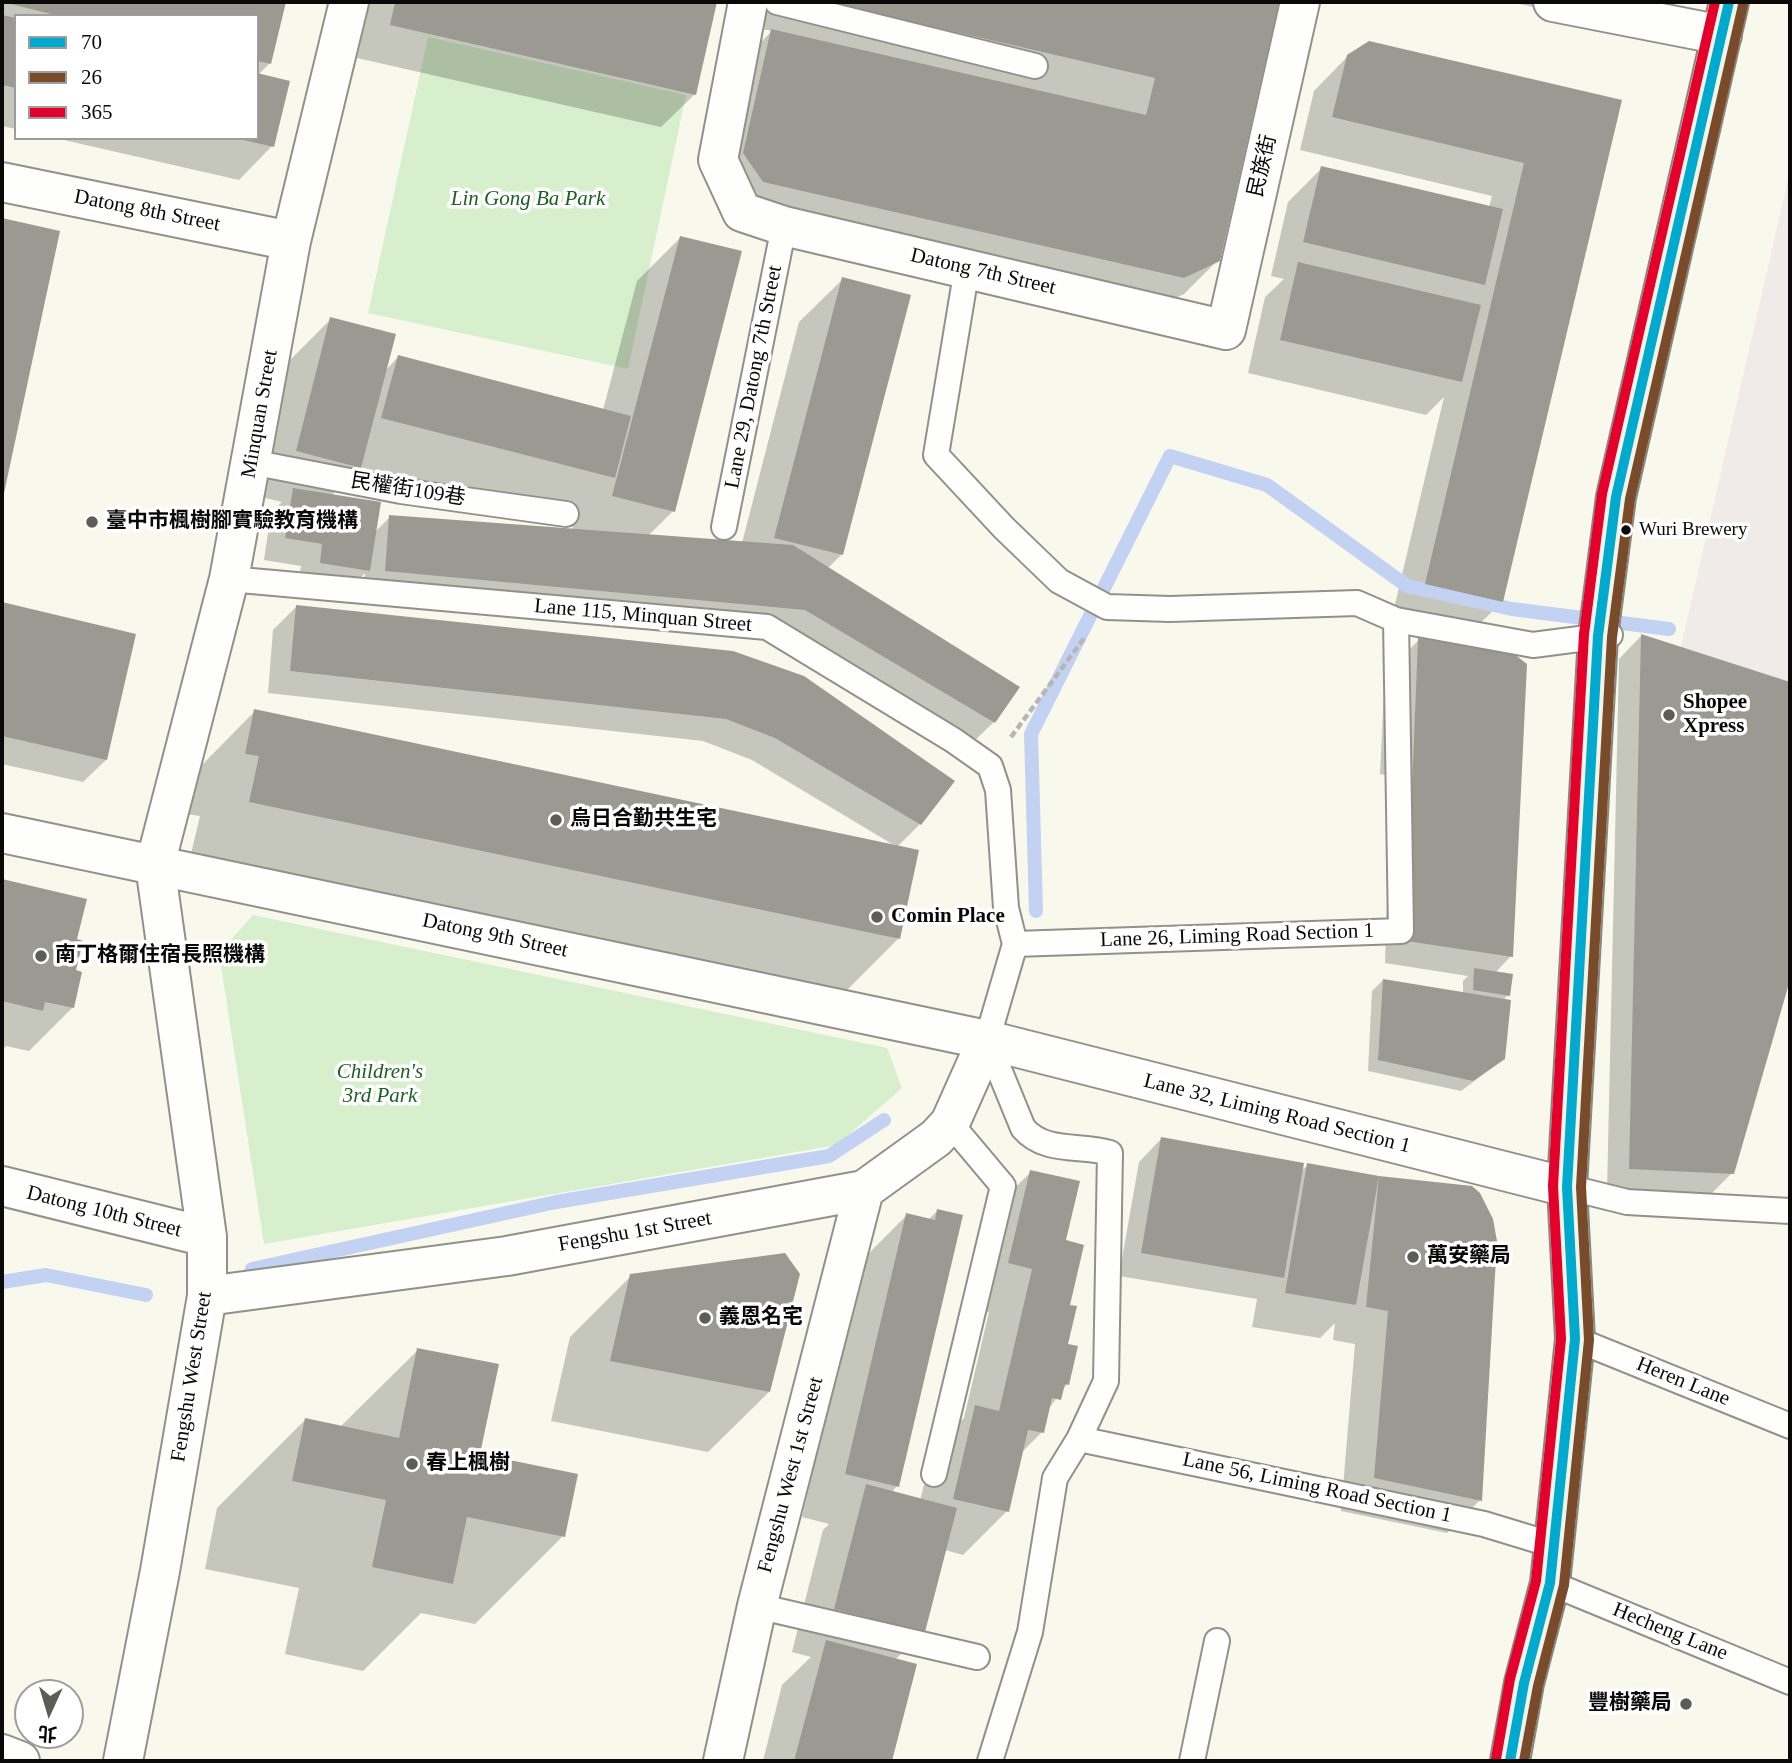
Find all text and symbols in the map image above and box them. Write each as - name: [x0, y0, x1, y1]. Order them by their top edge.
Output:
- legend: [14, 14, 259, 140]
- text: 70: [81, 30, 102, 54]
- text: 26: [81, 65, 102, 89]
- text: 365: [81, 100, 113, 124]
- street label: 民族街: [1244, 132, 1282, 200]
- street label: Datong 8th Street: [72, 184, 222, 238]
- park label: Lin Gong Ba Park: [451, 186, 605, 212]
- street label: Datong 7th Street: [908, 243, 1058, 301]
- street label: Lane 29, Datong 7th Street: [720, 263, 788, 491]
- street label: Minquan Street: [236, 348, 284, 480]
- street label: 民權街109巷: [349, 469, 467, 511]
- place label: 臺中市楓樹腳實驗教育機構: [106, 509, 358, 535]
- marker: 臺中市楓樹腳實驗教育機構: [84, 514, 100, 530]
- place label: Wuri Brewery: [1639, 519, 1747, 541]
- marker: Wuri Brewery: [1619, 523, 1633, 537]
- street label: Lane 115, Minquan Street: [533, 594, 753, 638]
- place label: Shopee Xpress: [1683, 690, 1747, 740]
- marker: Shopee Xpress: [1661, 707, 1677, 723]
- place label: 烏日合勤共生宅: [570, 807, 717, 833]
- marker: 烏日合勤共生宅: [548, 812, 564, 828]
- place label: Comin Place: [891, 904, 1005, 930]
- street label: Datong 9th Street: [420, 908, 570, 964]
- marker: Comin Place: [869, 909, 885, 925]
- street label: Lane 26, Liming Road Section 1: [1100, 919, 1374, 953]
- place label: 南丁格爾住宿長照機構: [55, 943, 265, 969]
- marker: 南丁格爾住宿長照機構: [33, 948, 49, 964]
- park label: Children's 3rd Park: [337, 1059, 423, 1109]
- street label: Lane 32, Liming Road Section 1: [1141, 1069, 1413, 1159]
- street label: Datong 10th Street: [24, 1181, 184, 1243]
- street label: Fengshu 1st Street: [556, 1206, 714, 1258]
- place label: 萬安藥局: [1427, 1244, 1511, 1270]
- marker: 萬安藥局: [1405, 1249, 1421, 1265]
- street label: Fengshu West Street: [166, 1290, 218, 1464]
- place label: 義恩名宅: [719, 1305, 803, 1331]
- marker: 義恩名宅: [697, 1310, 713, 1326]
- street label: Heren Lane: [1633, 1352, 1733, 1412]
- street label: Fengshu West 1st Street: [753, 1374, 829, 1576]
- street label: Lane 56, Liming Road Section 1: [1180, 1447, 1454, 1529]
- place label: 春上楓樹: [426, 1451, 510, 1477]
- marker: 春上楓樹: [404, 1456, 420, 1472]
- street label: Hecheng Lane: [1609, 1597, 1731, 1667]
- north arrow: [14, 1679, 84, 1749]
- place label: 豐樹藥局: [1588, 1691, 1672, 1717]
- marker: 豐樹藥局: [1678, 1696, 1694, 1712]
- text: 北: [37, 1722, 58, 1745]

